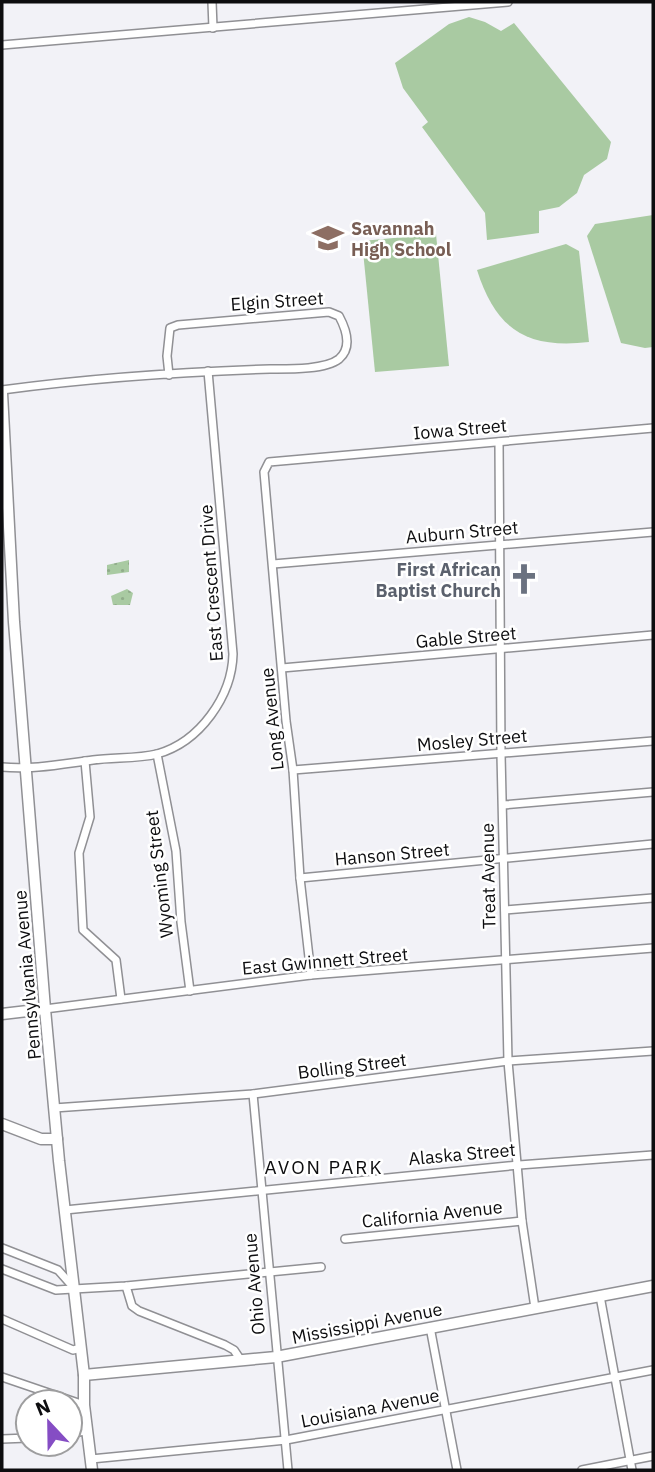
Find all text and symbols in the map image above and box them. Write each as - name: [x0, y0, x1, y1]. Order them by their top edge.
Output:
- place label: Savannah High School: [351, 217, 452, 261]
- school or university icon: Savannah High School: [311, 221, 345, 255]
- street label: Elgin Street: [230, 286, 324, 316]
- street label: Iowa Street: [412, 413, 508, 445]
- street label: East Crescent Drive: [194, 504, 228, 662]
- street label: Auburn Street: [405, 516, 519, 548]
- place label: First African Baptist Church: [375, 558, 501, 602]
- church icon: First African Baptist Church: [507, 562, 541, 596]
- street label: Gable Street: [415, 621, 517, 653]
- street label: Long Avenue: [255, 666, 289, 771]
- street label: Mosley Street: [416, 724, 528, 756]
- street label: Wyoming Street: [140, 809, 178, 939]
- street label: Treat Avenue: [476, 823, 500, 929]
- street label: Hanson Street: [334, 838, 450, 870]
- street label: Pennsylvania Avenue: [8, 889, 46, 1061]
- street label: East Gwinnett Street: [241, 942, 409, 980]
- street label: Bolling Street: [296, 1048, 408, 1084]
- street label: Alaska Street: [407, 1138, 517, 1170]
- district label: AVON PARK: [264, 1155, 384, 1179]
- street label: California Avenue: [361, 1195, 504, 1233]
- street label: Ohio Avenue: [238, 1232, 270, 1336]
- street label: Mississippi Avenue: [290, 1297, 444, 1349]
- street label: Louisiana Avenue: [299, 1383, 441, 1433]
- north arrow: [14, 1388, 84, 1458]
- text: N: [32, 1394, 54, 1421]

